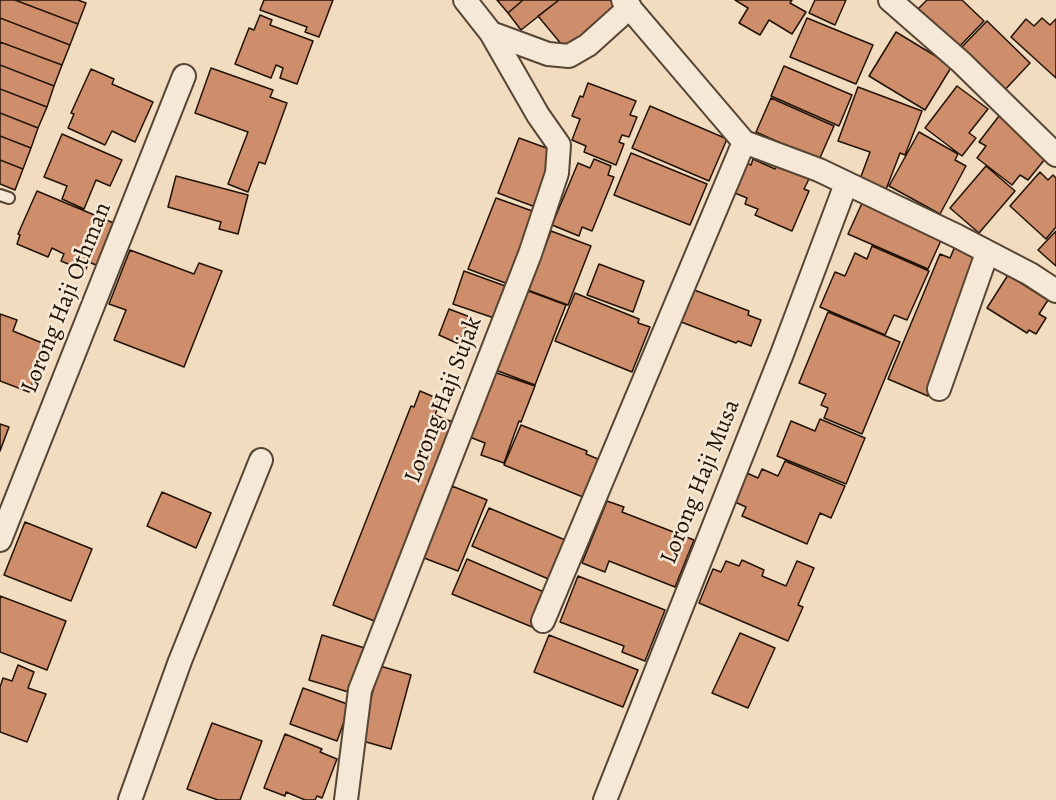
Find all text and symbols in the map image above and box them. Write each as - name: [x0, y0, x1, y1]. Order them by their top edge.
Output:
- street label: Lorong Haji Othman: [16, 199, 118, 397]
- street label: Lorong Haji Sujak: [399, 313, 489, 487]
- street label: Lorong Haji Musa: [655, 396, 747, 568]

